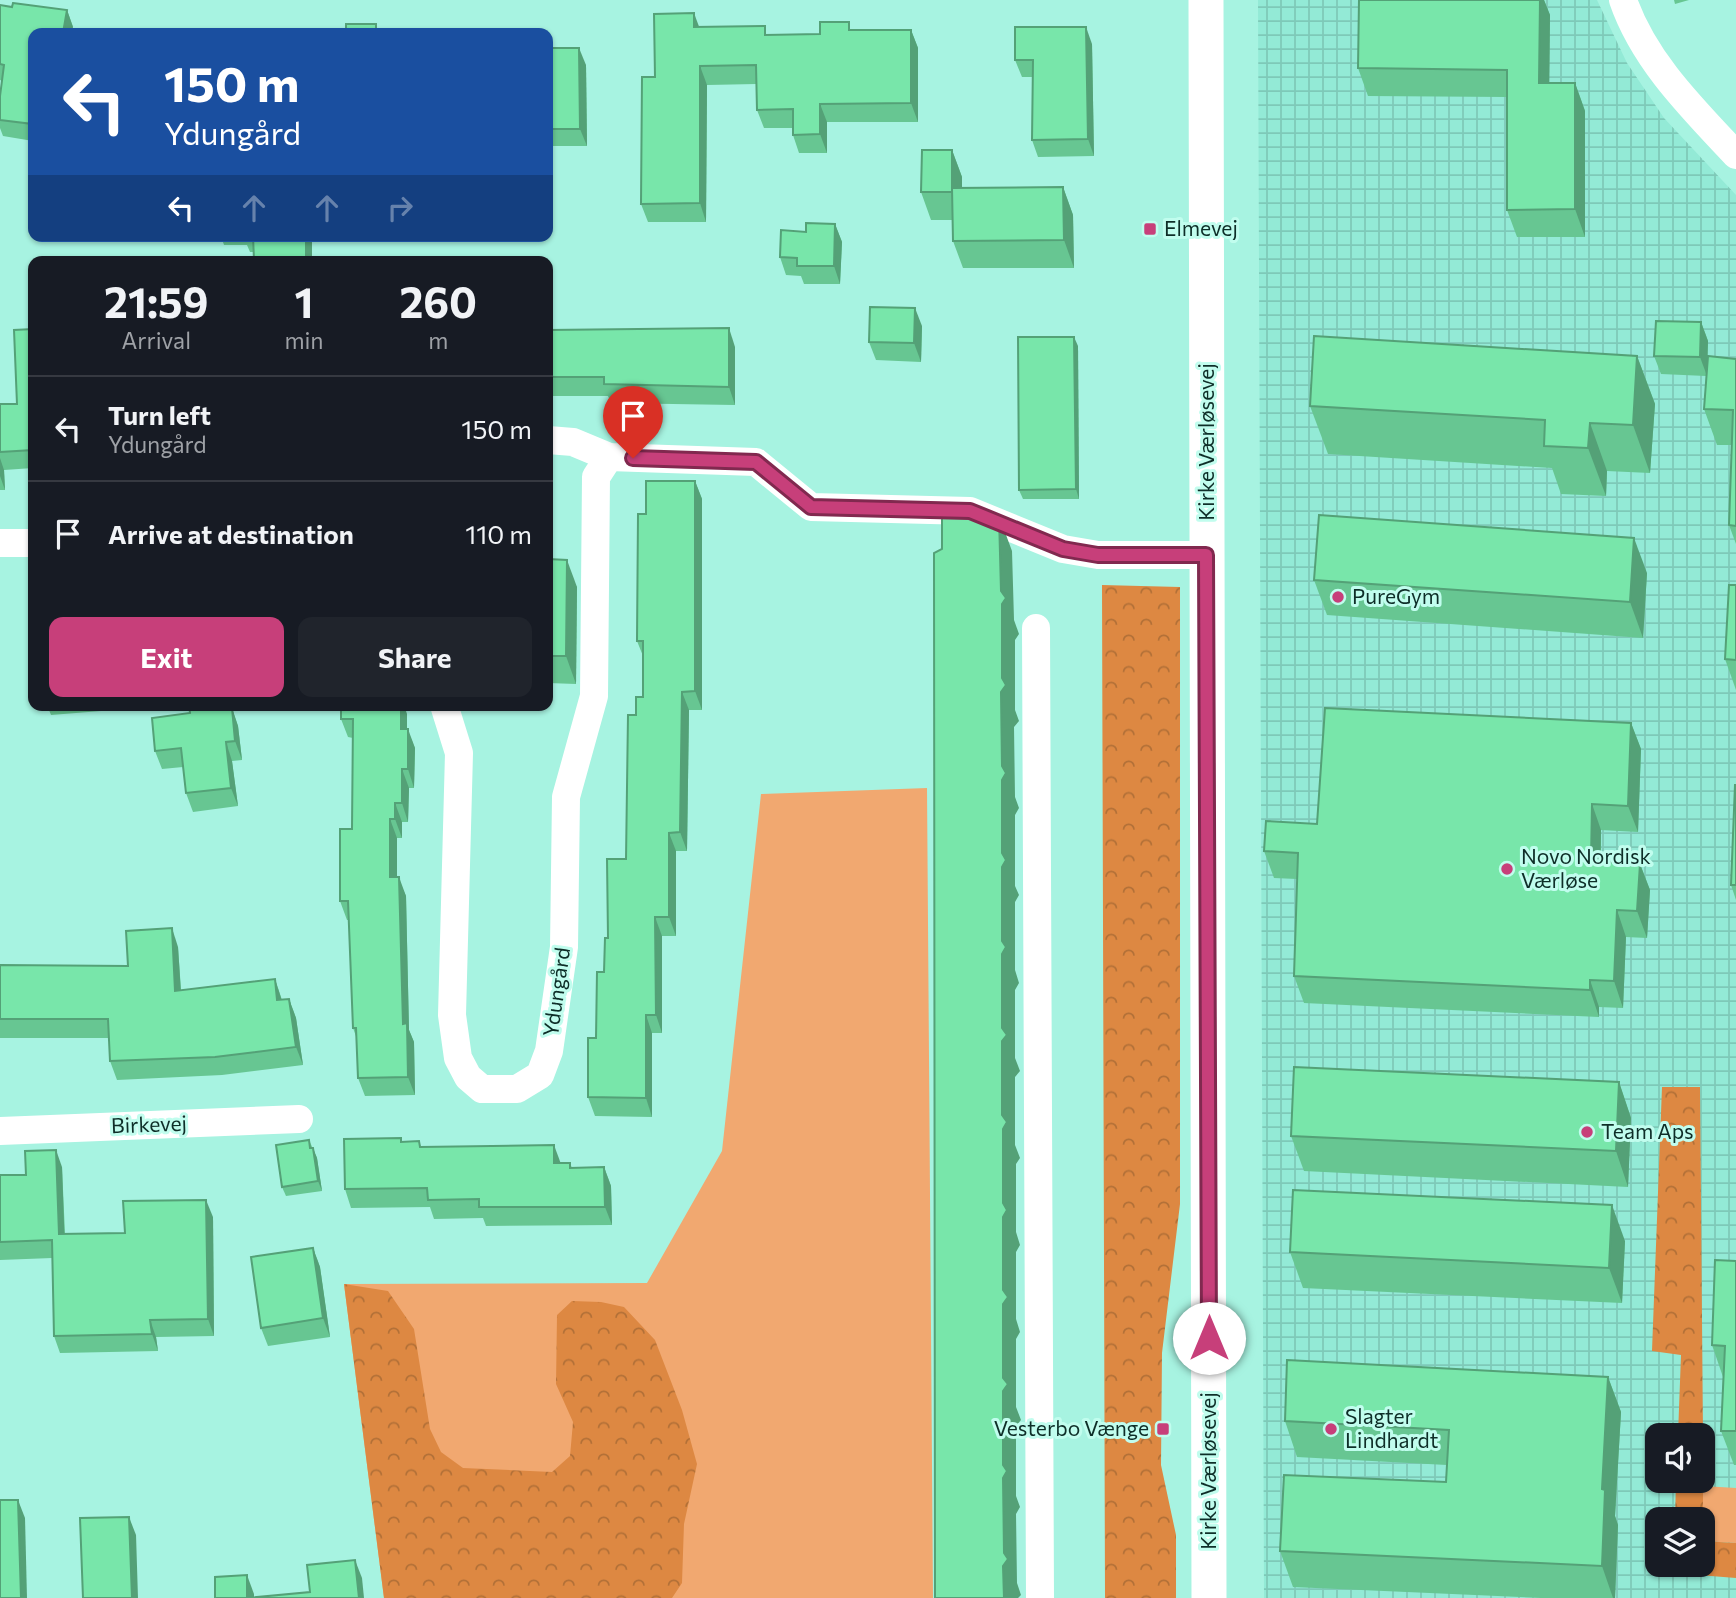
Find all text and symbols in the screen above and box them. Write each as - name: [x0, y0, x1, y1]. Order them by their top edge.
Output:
- text: 150 m: [164, 52, 299, 112]
- icon: left: [49, 56, 140, 147]
- text: Ydungård: [164, 112, 301, 152]
- icon: left: [162, 189, 200, 227]
- icon: ahead: [235, 189, 273, 227]
- icon: ahead: [308, 189, 346, 227]
- icon: right: [381, 189, 419, 227]
- place label: Elmevej: [1164, 215, 1238, 240]
- marker: Elmevej: [1142, 221, 1158, 237]
- text: 21:59: [104, 275, 208, 327]
- text: 1: [294, 275, 313, 327]
- text: 260: [400, 275, 477, 327]
- text: Arrival: [121, 326, 191, 354]
- text: min: [284, 326, 324, 354]
- text: m: [428, 326, 448, 354]
- street label: Kirke Værløsevej: [1193, 363, 1218, 521]
- pin: [603, 386, 663, 458]
- icon: arrive: [614, 397, 652, 435]
- text: Turn left: [108, 399, 211, 430]
- icon: left: [49, 410, 87, 448]
- text: 150 m: [461, 413, 532, 444]
- text: Ydungård: [108, 430, 207, 458]
- icon: arrive: [49, 515, 87, 553]
- text: Arrive at destination: [108, 518, 354, 549]
- text: 110 m: [465, 518, 532, 549]
- place label: PureGym: [1352, 583, 1440, 608]
- marker: PureGym: [1330, 589, 1346, 605]
- button: Exit: [49, 617, 284, 697]
- button: Share: [298, 617, 532, 697]
- place label: Novo Nordisk Værløse: [1521, 843, 1651, 892]
- marker: Novo Nordisk Værløse: [1499, 861, 1515, 877]
- street label: Ydungård: [537, 946, 574, 1038]
- street label: Birkevej: [111, 1110, 187, 1137]
- place label: Team Aps: [1601, 1118, 1694, 1143]
- marker: Team Aps: [1579, 1124, 1595, 1140]
- position arrow: [1172, 1301, 1246, 1375]
- street label: Kirke Værløsevej: [1195, 1392, 1220, 1550]
- place label: Slagter Lindhardt: [1345, 1403, 1438, 1452]
- place label: Vesterbo Vænge: [994, 1415, 1149, 1440]
- marker: Vesterbo Vænge: [1155, 1421, 1171, 1437]
- marker: Slagter Lindhardt: [1323, 1421, 1339, 1437]
- map controls: [1645, 1423, 1715, 1577]
- button: sound: [1645, 1423, 1715, 1493]
- button: layers: [1645, 1507, 1715, 1577]

